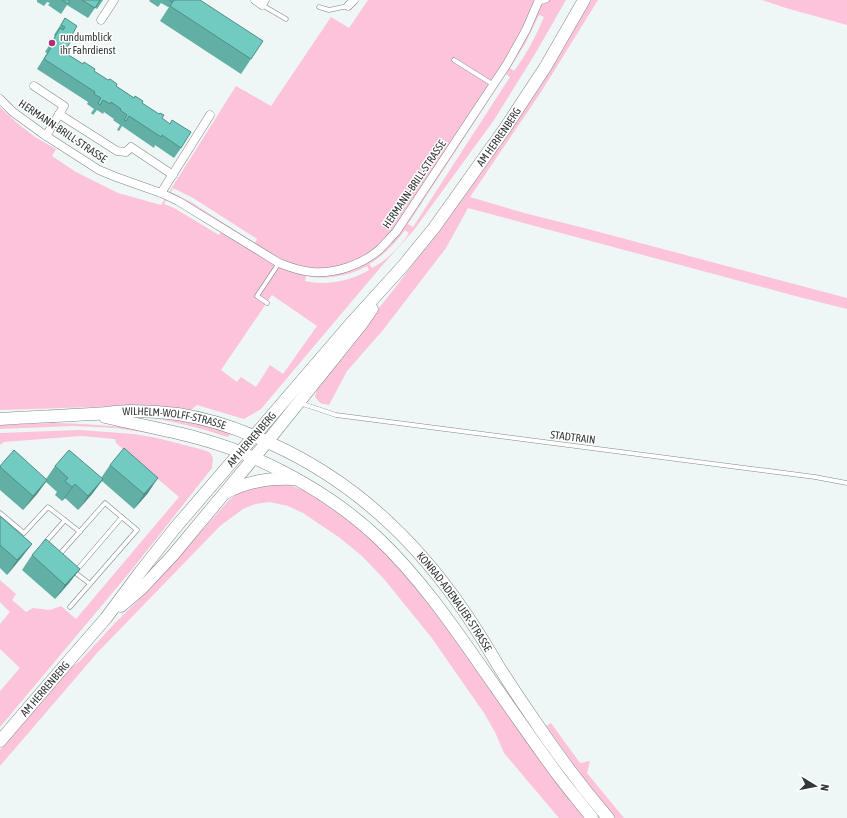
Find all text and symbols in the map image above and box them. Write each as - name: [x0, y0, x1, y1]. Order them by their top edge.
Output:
- place label: rundumblick ihr Fahrdienst: [60, 31, 116, 56]
- marker: rundumblick ihr Fahrdienst: [47, 38, 57, 48]
- street label: HERMANN-BRILL-STRASSE: [17, 97, 110, 165]
- street label: AM HERRENBERG: [474, 105, 523, 168]
- street label: HERMANN-BRILL-STRASSE: [380, 137, 448, 230]
- street label: WILHELM-WOLFF-STRASSE: [122, 405, 228, 431]
- street label: AM HERRENBERG: [224, 409, 278, 469]
- street label: STADTRAIN: [550, 428, 596, 446]
- street label: KONRAD-ADENAUER-STRASSE: [415, 550, 494, 654]
- street label: AM HERRENBERG: [18, 659, 72, 719]
- north arrow: [795, 766, 835, 806]
- text: N: [818, 783, 831, 792]

